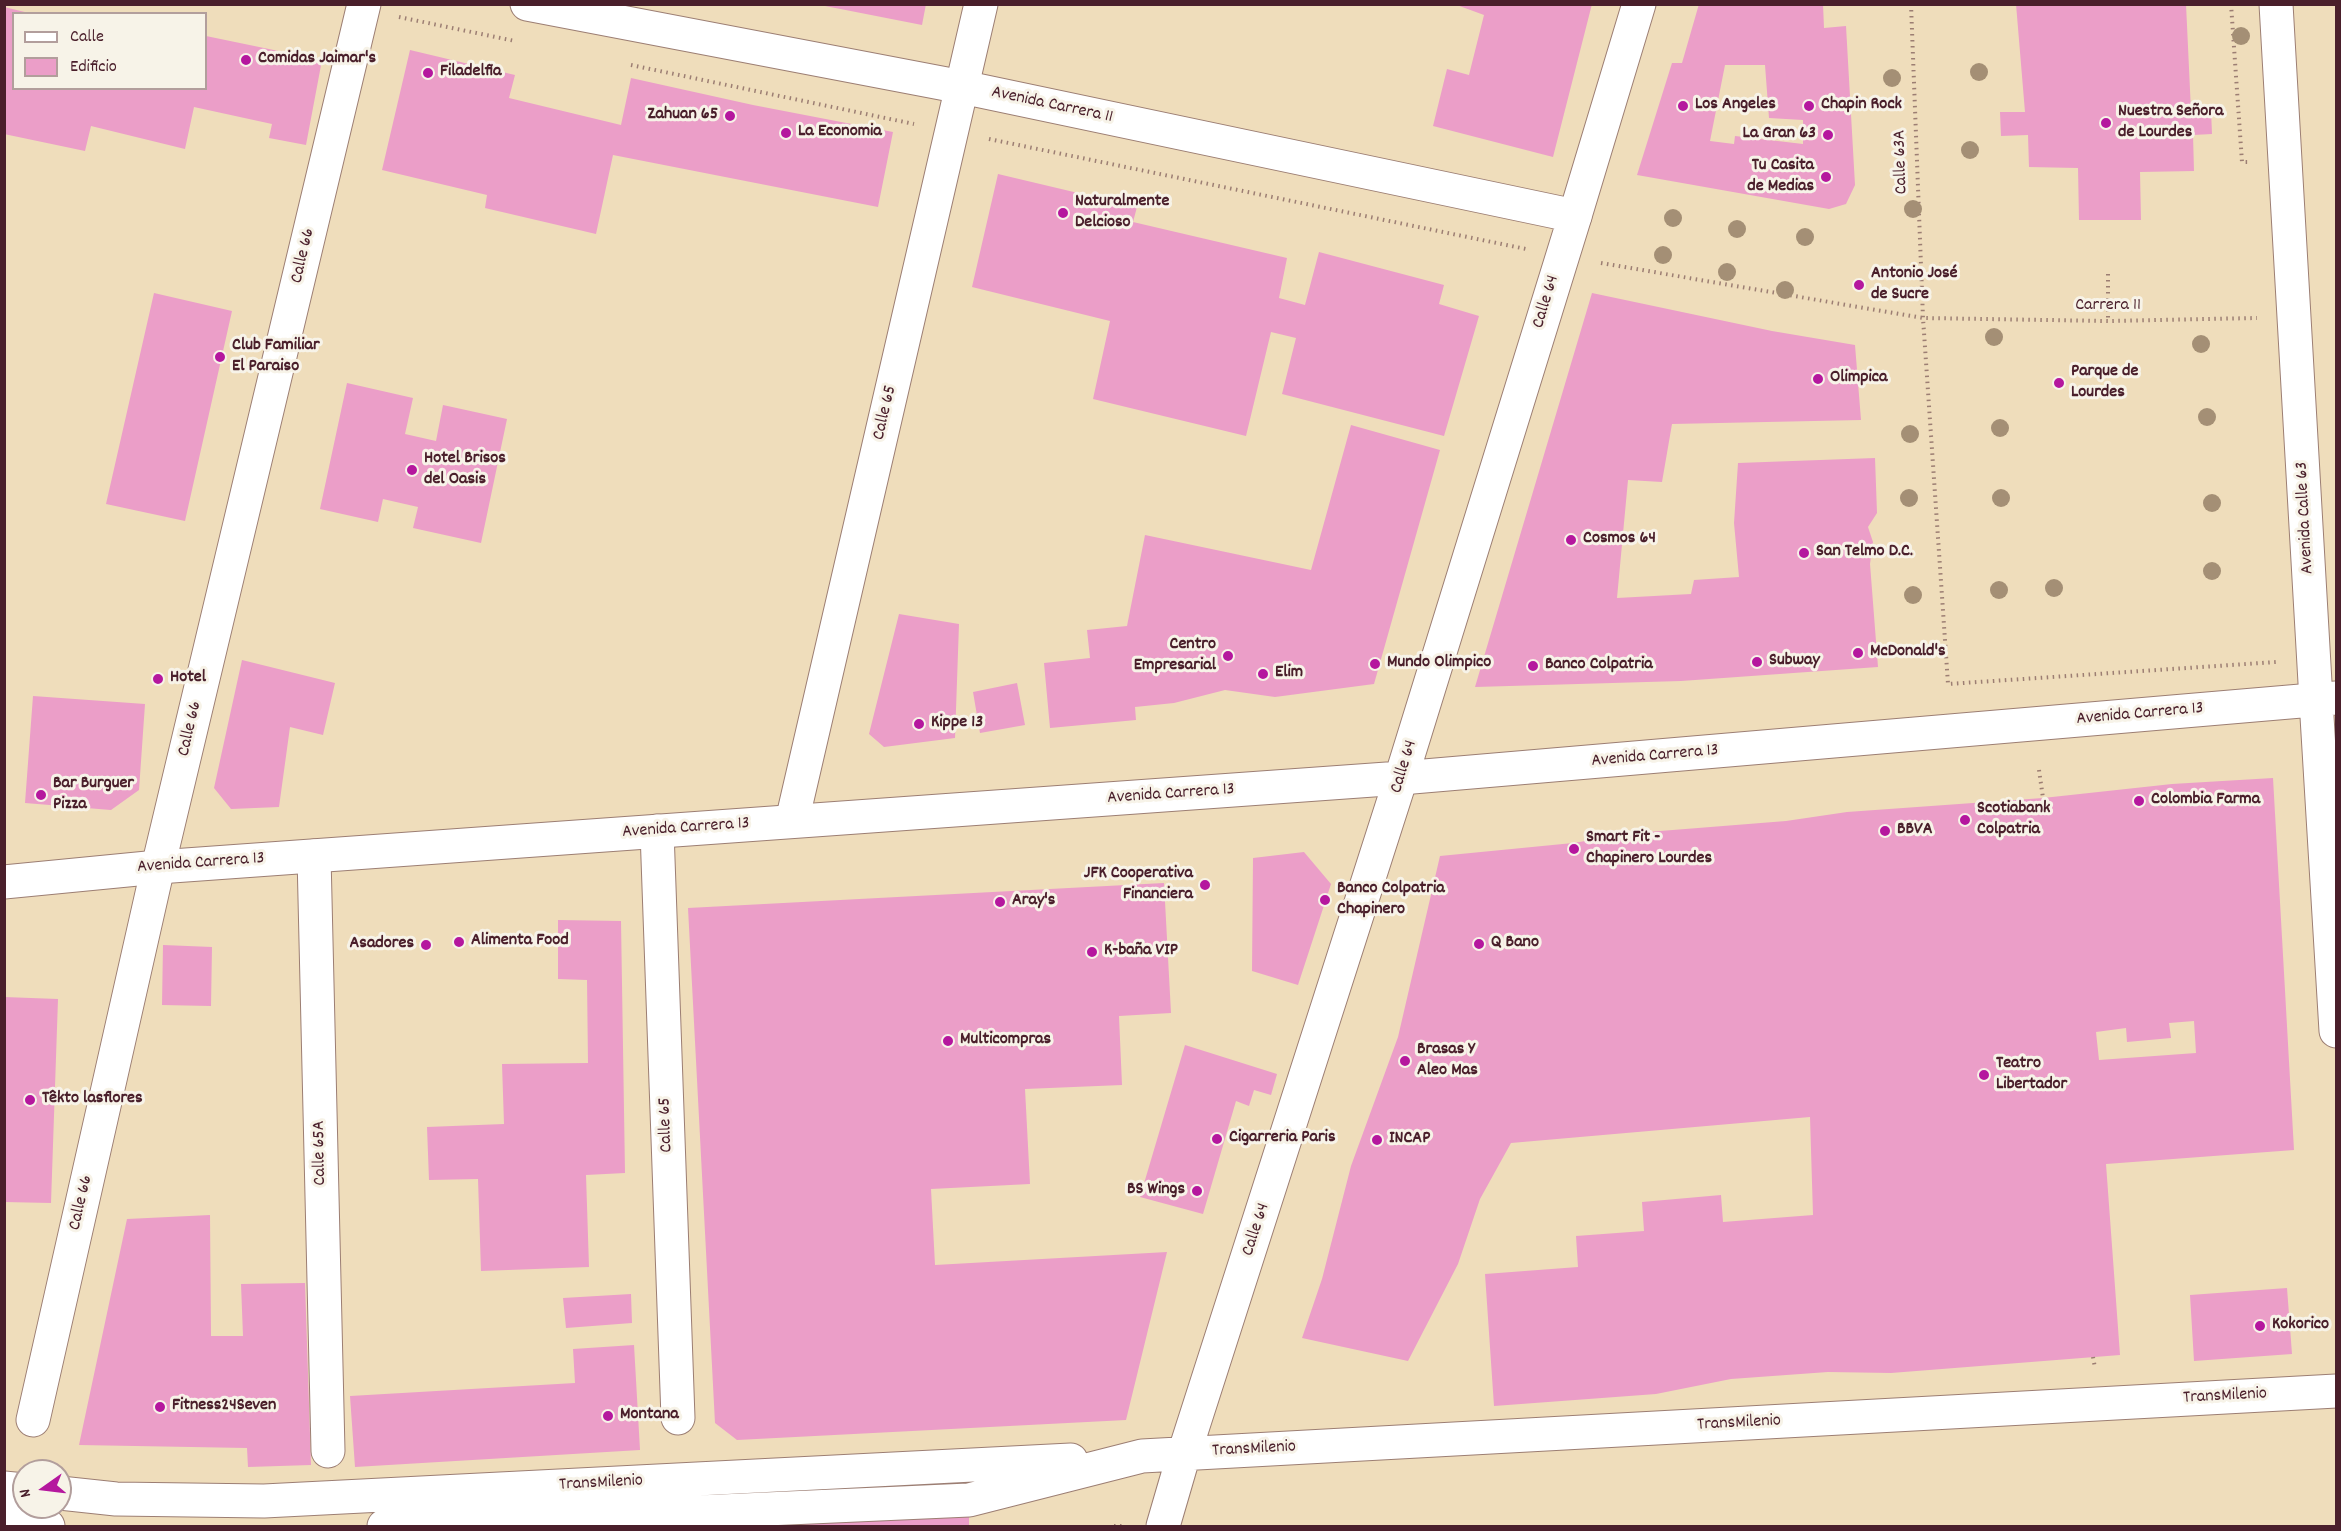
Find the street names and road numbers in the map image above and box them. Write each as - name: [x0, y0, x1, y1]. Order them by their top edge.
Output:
- street label: Avenida Carrera 11: [989, 83, 1115, 129]
- street label: Calle 63A: [1890, 129, 1914, 195]
- street label: Calle 66: [287, 226, 321, 286]
- street label: Calle 64: [1529, 273, 1565, 331]
- street label: Carrera 11: [2075, 296, 2141, 318]
- street label: Calle 65: [869, 384, 903, 442]
- street label: Avenida Calle 63: [2292, 461, 2320, 575]
- street label: Calle 66: [174, 699, 208, 759]
- street label: Avenida Carrera 13: [2075, 699, 2205, 731]
- street label: Calle 64: [1387, 738, 1423, 796]
- street label: Avenida Carrera 13: [1590, 741, 1720, 773]
- street label: Avenida Carrera 13: [1107, 780, 1235, 810]
- street label: Avenida Carrera 13: [622, 814, 750, 844]
- street label: Avenida Carrera 13: [137, 849, 265, 879]
- street label: Calle 65: [655, 1097, 679, 1153]
- street label: Calle 65A: [310, 1120, 332, 1186]
- street label: Calle 66: [65, 1173, 99, 1233]
- street label: Calle 64: [1238, 1201, 1276, 1259]
- street label: TransMilenio: [2183, 1384, 2267, 1410]
- street label: TransMilenio: [1697, 1411, 1781, 1437]
- street label: TransMilenio: [1212, 1437, 1296, 1463]
- street label: TransMilenio: [559, 1471, 643, 1497]

